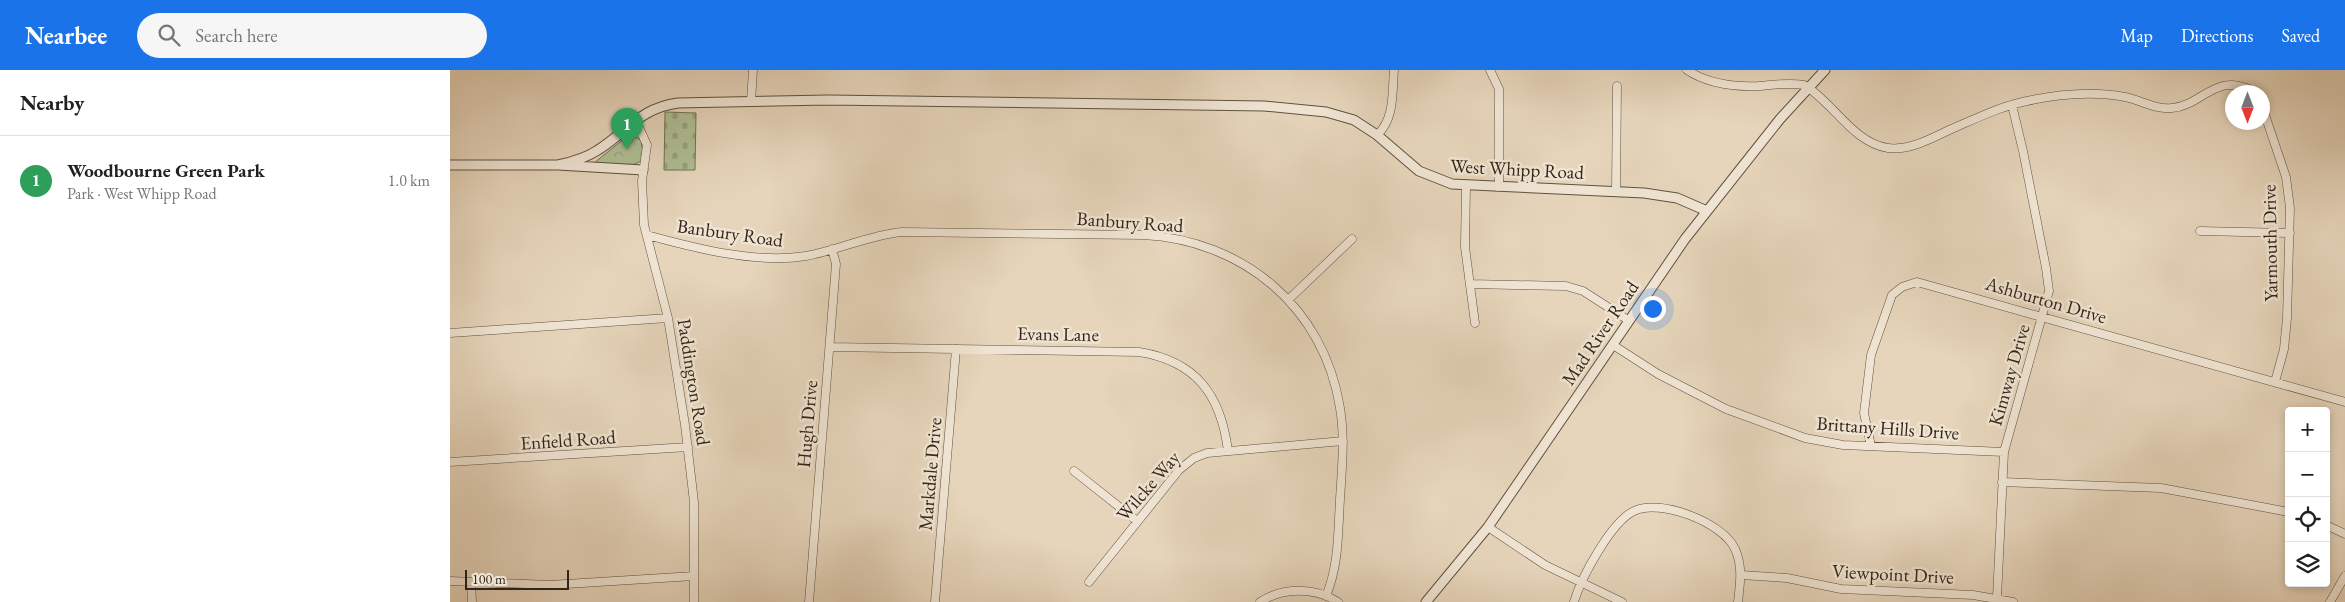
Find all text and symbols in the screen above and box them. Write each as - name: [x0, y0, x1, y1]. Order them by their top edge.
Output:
- search box: [137, 13, 487, 58]
- text: Nearbee: [25, 20, 107, 51]
- icon: search: [155, 21, 183, 49]
- text: Search here: [195, 23, 278, 48]
- text: Map: [2121, 24, 2153, 47]
- text: Directions: [2181, 24, 2253, 47]
- text: Saved: [2281, 24, 2320, 47]
- north arrow: [2225, 85, 2270, 130]
- text: Nearby: [20, 89, 84, 116]
- pin: 1: [611, 108, 643, 149]
- street label: West Whipp Road: [1449, 153, 1585, 185]
- text: Woodbourne Green Park: [67, 158, 265, 183]
- text: 1: [32, 170, 40, 191]
- text: 1.0 km: [388, 170, 430, 191]
- text: Park · West Whipp Road: [67, 183, 217, 204]
- street label: Yarmouth Drive: [2256, 184, 2284, 302]
- street label: Banbury Road: [1076, 206, 1185, 238]
- street label: Banbury Road: [675, 213, 785, 253]
- street label: Ashburton Drive: [1982, 270, 2110, 329]
- street label: Mad River Road: [1556, 275, 1644, 390]
- your location: [1640, 296, 1666, 322]
- street label: Paddington Road: [672, 317, 716, 448]
- street label: Evans Lane: [1017, 321, 1099, 347]
- street label: Kimway Drive: [1983, 321, 2035, 429]
- street label: Hugh Drive: [791, 379, 823, 469]
- map controls: [2285, 407, 2330, 587]
- button: +: [2285, 407, 2330, 452]
- street label: Brittany Hills Drive: [1816, 411, 1960, 445]
- street label: Markdale Drive: [913, 417, 947, 531]
- street label: Enfield Road: [519, 424, 617, 456]
- street label: Wilcke Way: [1111, 445, 1186, 526]
- button: −: [2285, 452, 2330, 497]
- button: locate: [2285, 497, 2330, 542]
- button: layers: [2285, 542, 2330, 587]
- street label: Viewpoint Drive: [1832, 558, 1954, 590]
- scale bar: [465, 567, 569, 590]
- text: 100 m: [472, 570, 506, 588]

